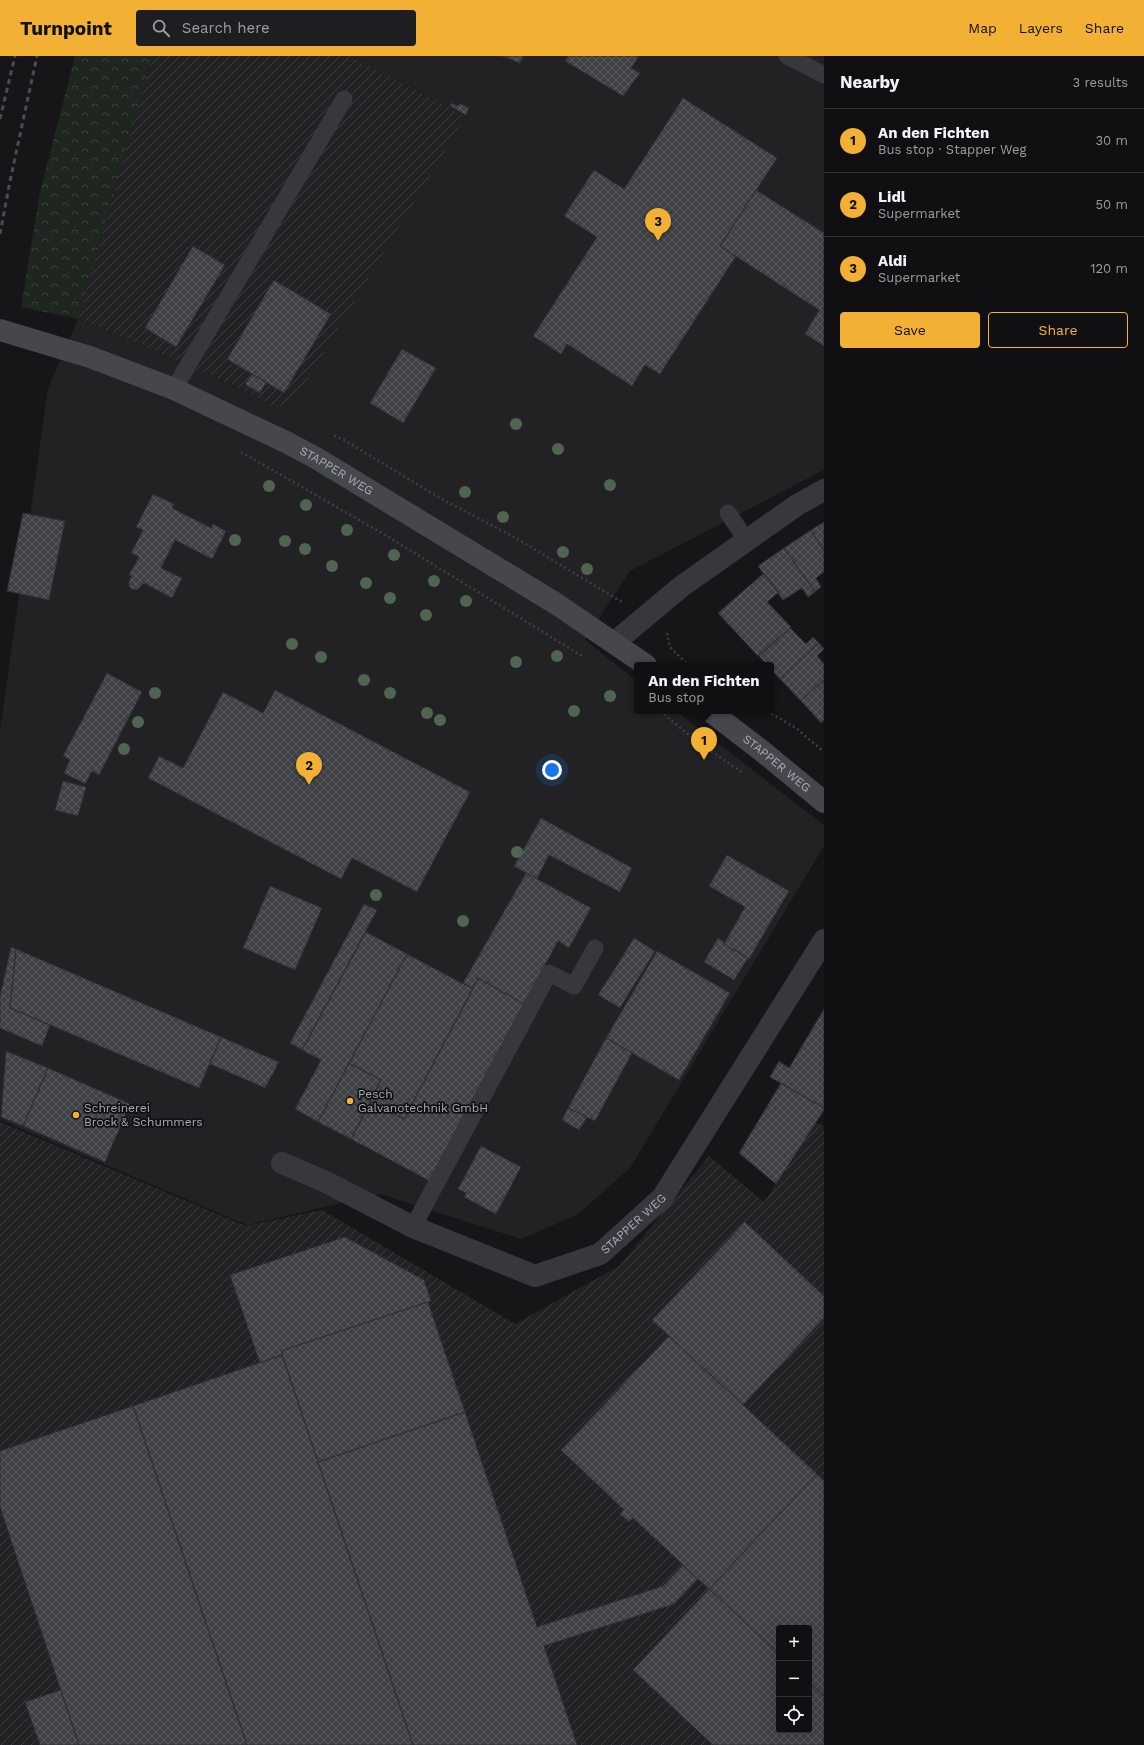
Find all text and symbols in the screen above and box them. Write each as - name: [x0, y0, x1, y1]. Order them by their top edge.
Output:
- search box: [136, 10, 416, 46]
- text: Turnpoint: [20, 17, 112, 40]
- icon: search: [150, 17, 172, 39]
- text: Search here: [182, 19, 270, 37]
- text: Map: [968, 20, 997, 36]
- text: Layers: [1019, 20, 1063, 36]
- text: Share: [1085, 20, 1124, 36]
- text: Nearby: [840, 72, 899, 92]
- text: 3 results: [1073, 75, 1128, 90]
- text: An den Fichten: [878, 124, 989, 142]
- text: 1: [850, 133, 856, 148]
- text: 30 m: [1096, 133, 1128, 148]
- text: Bus stop · Stapper Weg: [878, 142, 1026, 157]
- text: Lidl: [878, 188, 906, 206]
- text: 2: [849, 197, 857, 212]
- text: 50 m: [1096, 197, 1128, 212]
- text: Supermarket: [878, 206, 960, 221]
- pin: 3: [645, 208, 671, 241]
- text: Aldi: [878, 252, 907, 270]
- text: 3: [849, 261, 857, 276]
- text: 120 m: [1090, 261, 1128, 276]
- text: Supermarket: [878, 270, 960, 285]
- button: Save: [840, 312, 980, 348]
- button: Share: [988, 312, 1128, 348]
- street label: STAPPER WEG: [297, 444, 376, 498]
- popup: [634, 662, 774, 714]
- text: An den Fichten: [648, 672, 760, 690]
- text: Bus stop: [648, 690, 704, 705]
- pin: 1: [691, 727, 717, 760]
- street label: STAPPER WEG: [740, 732, 814, 795]
- pin: 2: [296, 752, 322, 785]
- your location: [542, 760, 562, 780]
- place label: Pesch Galvanotechnik GmbH: [358, 1087, 488, 1115]
- marker: Pesch Galvanotechnik GmbH: [345, 1096, 355, 1106]
- place label: Schreinerei Brock & Schummers: [84, 1101, 203, 1129]
- marker: Schreinerei Brock & Schummers: [71, 1110, 81, 1120]
- street label: STAPPER WEG: [598, 1191, 669, 1257]
- map controls: [776, 1625, 812, 1733]
- button: +: [776, 1625, 812, 1661]
- button: −: [776, 1661, 812, 1697]
- button: locate: [776, 1697, 812, 1733]

